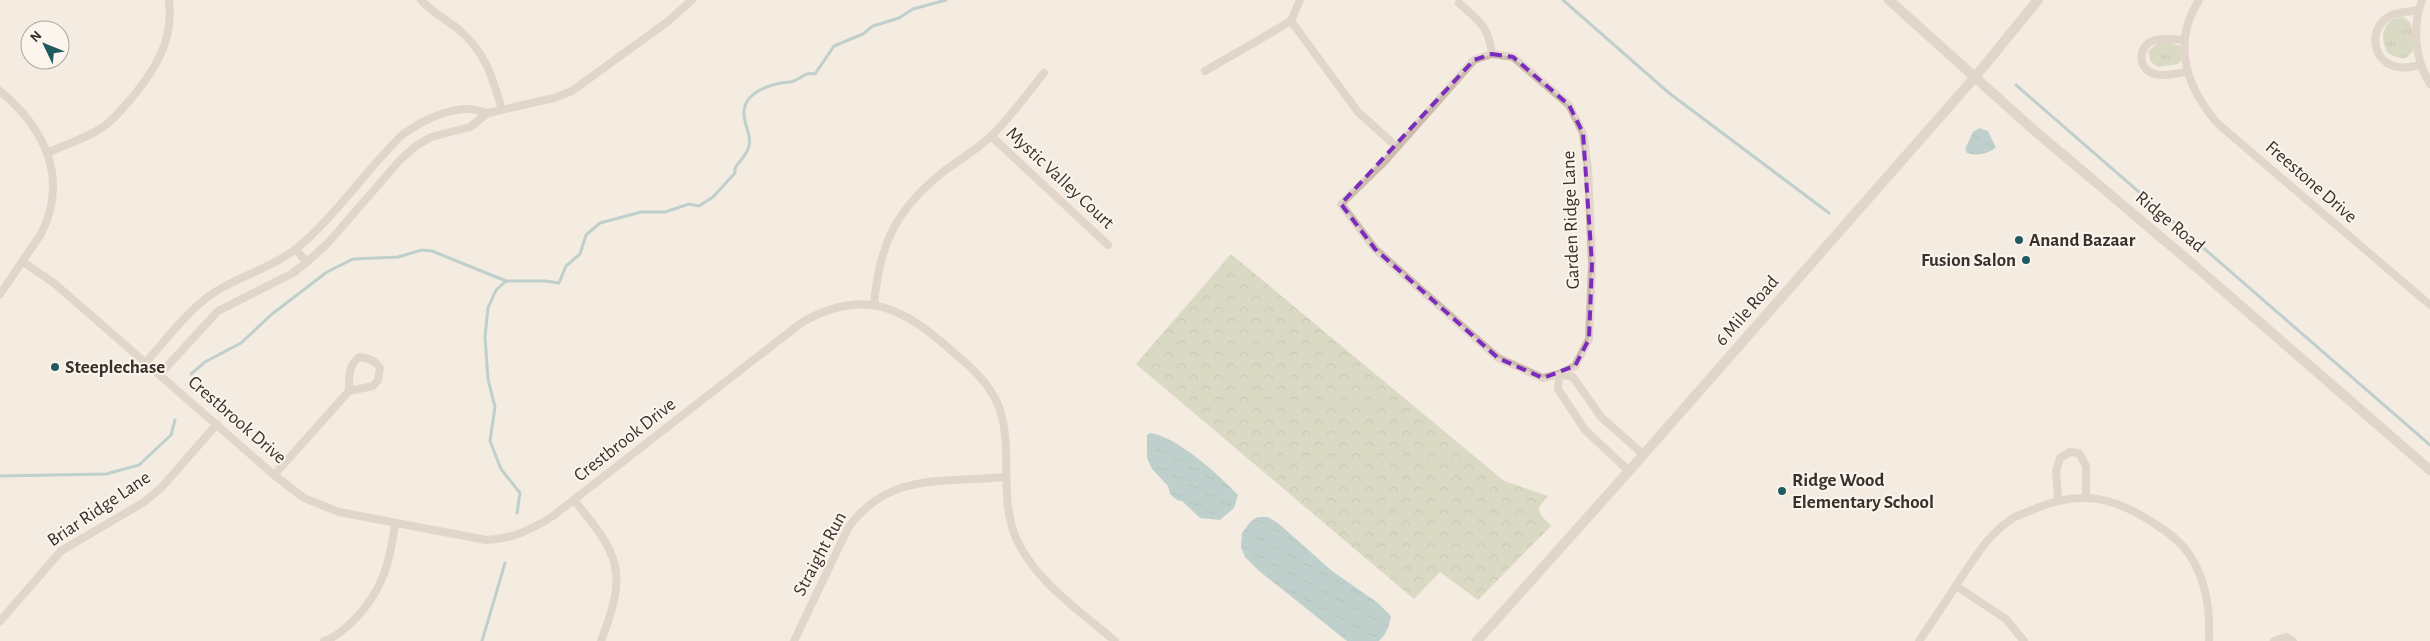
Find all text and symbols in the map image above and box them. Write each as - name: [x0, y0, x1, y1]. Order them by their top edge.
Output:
- north arrow: [20, 20, 70, 70]
- text: N: [28, 28, 45, 45]
- street label: Mystic Valley Court: [1003, 124, 1117, 232]
- street label: Freestone Drive: [2262, 137, 2360, 227]
- street label: Garden Ridge Lane: [1559, 150, 1583, 290]
- street label: Ridge Road: [2132, 188, 2208, 256]
- place label: Anand Bazaar: [2029, 231, 2136, 250]
- marker: Anand Bazaar: [2013, 234, 2025, 246]
- place label: Fusion Salon: [1921, 251, 2016, 270]
- marker: Fusion Salon: [2020, 254, 2032, 266]
- street label: 6 Mile Road: [1712, 272, 1782, 350]
- place label: Steeplechase: [65, 358, 165, 377]
- marker: Steeplechase: [49, 361, 61, 373]
- street label: Crestbrook Drive: [184, 372, 290, 468]
- street label: Crestbrook Drive: [571, 395, 679, 485]
- street label: Briar Ridge Lane: [44, 468, 154, 550]
- place label: Ridge Wood Elementary School: [1792, 471, 1934, 512]
- marker: Ridge Wood Elementary School: [1776, 485, 1788, 497]
- street label: Straight Run: [790, 509, 850, 599]

